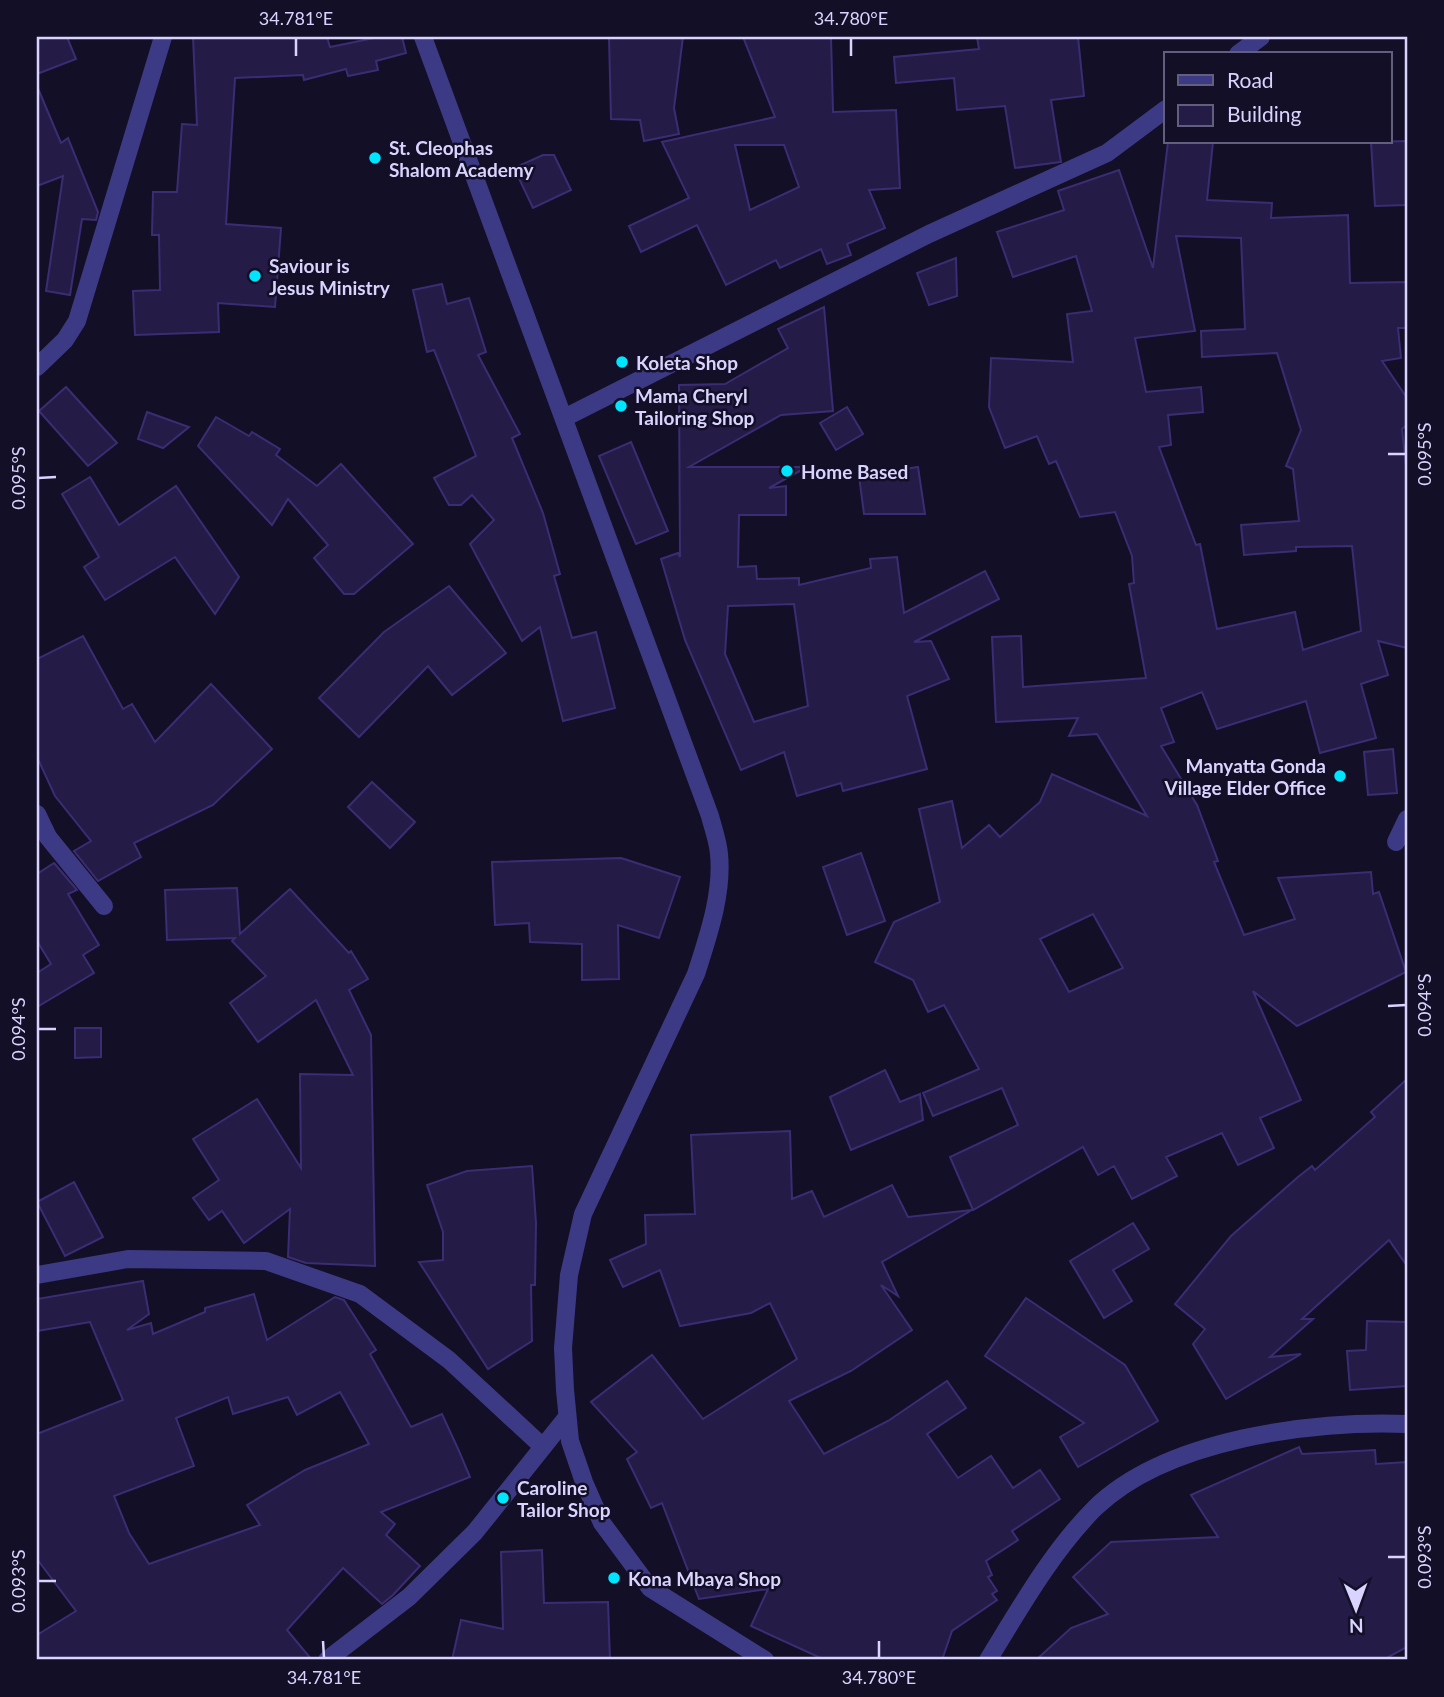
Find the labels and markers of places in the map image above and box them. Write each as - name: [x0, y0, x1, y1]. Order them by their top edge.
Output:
- place label: St. Cleophas Shalom Academy: [389, 136, 534, 181]
- marker: St. Cleophas Shalom Academy: [367, 150, 383, 166]
- place label: Saviour is Jesus Ministry: [269, 254, 391, 299]
- marker: Saviour is Jesus Ministry: [247, 268, 263, 284]
- place label: Koleta Shop: [636, 351, 738, 374]
- marker: Koleta Shop: [614, 354, 630, 370]
- place label: Mama Cheryl Tailoring Shop: [635, 384, 755, 429]
- marker: Mama Cheryl Tailoring Shop: [613, 398, 629, 414]
- place label: Home Based: [801, 460, 908, 483]
- marker: Home Based: [779, 463, 795, 479]
- place label: Manyatta Gonda Village Elder Office: [1163, 754, 1326, 799]
- marker: Manyatta Gonda Village Elder Office: [1332, 768, 1348, 784]
- place label: Caroline Tailor Shop: [517, 1476, 611, 1521]
- marker: Caroline Tailor Shop: [495, 1490, 511, 1506]
- place label: Kona Mbaya Shop: [628, 1567, 781, 1590]
- marker: Kona Mbaya Shop: [606, 1570, 622, 1586]

